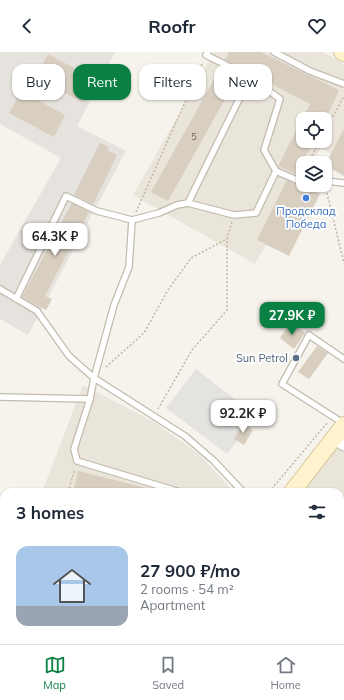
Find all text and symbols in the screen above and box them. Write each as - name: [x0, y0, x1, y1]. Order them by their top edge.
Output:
- icon: back: [16, 15, 38, 37]
- text: Roofr: [148, 15, 196, 38]
- icon: heart: [306, 15, 328, 37]
- chip: Buy: [12, 64, 65, 100]
- chip: Rent: [73, 64, 131, 100]
- chip: Filters: [139, 64, 206, 100]
- chip: New: [214, 64, 272, 100]
- map controls: [296, 112, 332, 192]
- button: locate: [296, 112, 332, 148]
- house number: 5: [191, 131, 197, 142]
- button: layers: [296, 156, 332, 192]
- marker: Продсклад Победа: [301, 193, 311, 203]
- place label: Продсклад Победа: [276, 204, 336, 231]
- pin: 64.3K ₽: [18, 223, 92, 257]
- text: 64.3K ₽: [32, 228, 78, 244]
- pin: 27.9K ₽: [255, 302, 329, 336]
- text: 27.9K ₽: [269, 307, 315, 323]
- place label: Sun Petrol: [236, 351, 288, 365]
- marker: Sun Petrol: [291, 353, 301, 363]
- pin: 92.2K ₽: [206, 400, 280, 434]
- text: 92.2K ₽: [220, 405, 266, 421]
- icon: filters: [306, 501, 328, 523]
- text: 3 homes: [16, 502, 84, 523]
- text: 27 900 ₽/mo: [140, 560, 240, 581]
- icon: home: [48, 562, 96, 610]
- text: 2 rooms · 54 m²: [140, 581, 234, 597]
- text: Apartment: [140, 597, 205, 613]
- tab: Map: [43, 654, 66, 692]
- tab: Saved: [152, 654, 184, 692]
- tab: Home: [270, 654, 301, 692]

